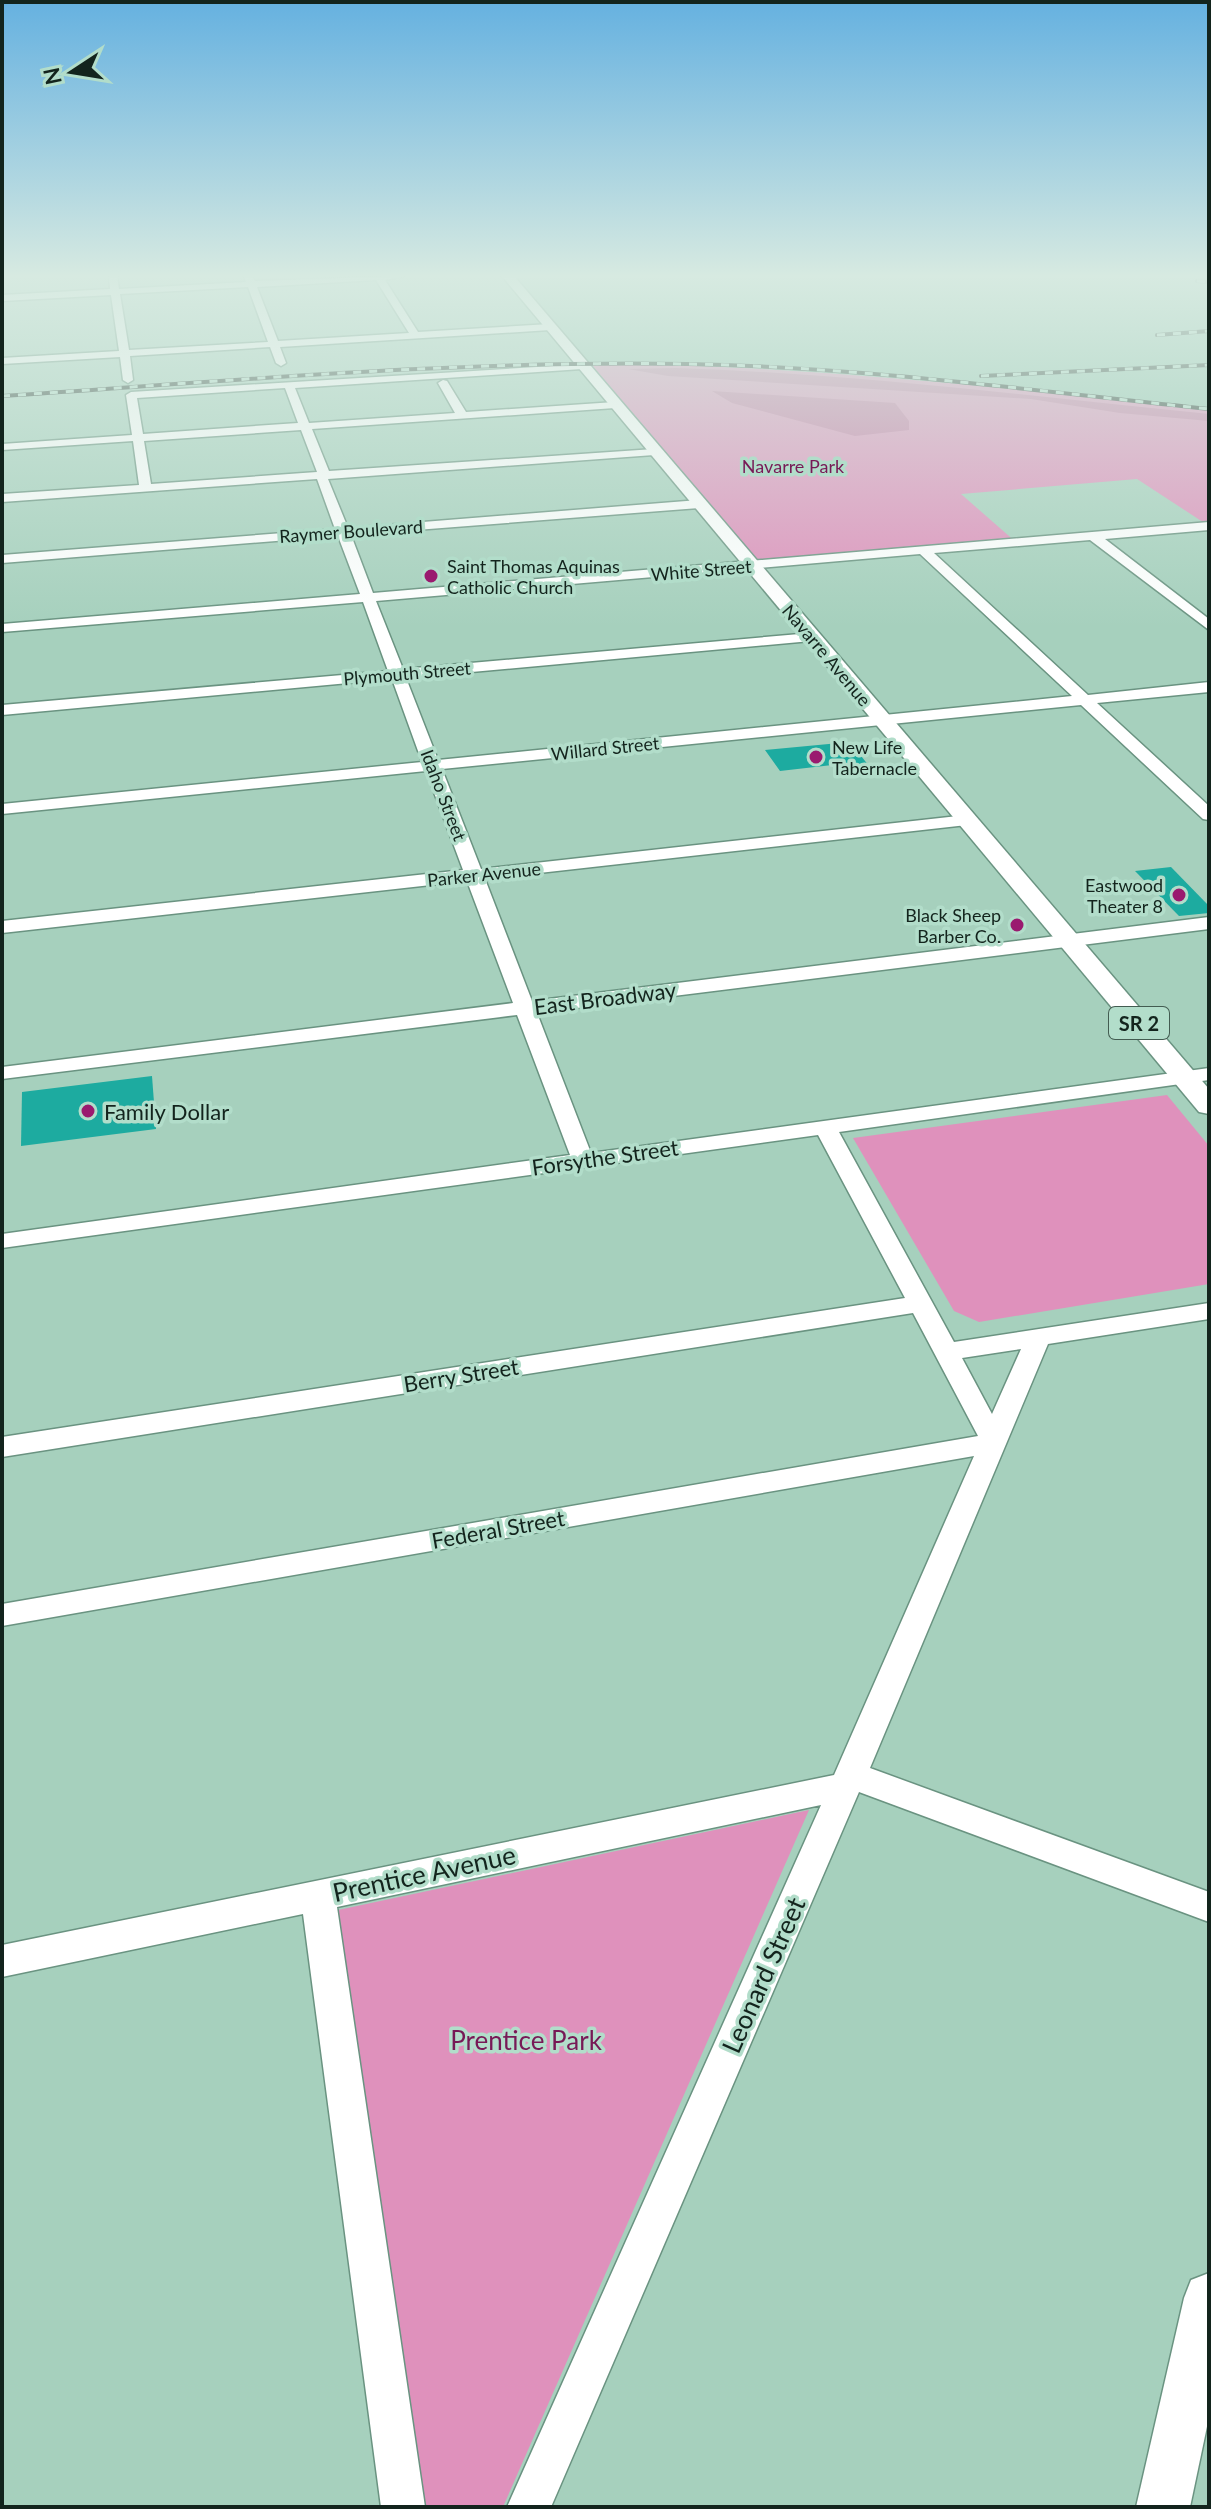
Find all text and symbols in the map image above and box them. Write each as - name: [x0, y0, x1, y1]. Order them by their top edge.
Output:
- north arrow: [32, 32, 112, 112]
- text: N: [37, 65, 67, 87]
- park label: Navarre Park: [742, 455, 845, 477]
- street label: Raymer Boulevard: [278, 515, 424, 547]
- place label: Saint Thomas Aquinas Catholic Church: [447, 555, 620, 598]
- street label: White Street: [650, 555, 753, 585]
- marker: Saint Thomas Aquinas Catholic Church: [422, 567, 440, 585]
- street label: Navarre Avenue: [778, 600, 876, 710]
- street label: Plymouth Street: [342, 656, 472, 690]
- street label: Willard Street: [550, 731, 661, 765]
- place label: New Life Tabernacle: [832, 736, 917, 779]
- street label: Idaho Street: [417, 746, 472, 844]
- marker: New Life Tabernacle: [807, 748, 825, 766]
- street label: Parker Avenue: [426, 857, 542, 891]
- place label: Eastwood Theater 8: [1085, 874, 1163, 917]
- marker: Eastwood Theater 8: [1170, 886, 1188, 904]
- place label: Black Sheep Barber Co.: [905, 904, 1001, 947]
- marker: Black Sheep Barber Co.: [1008, 916, 1026, 934]
- street label: East Broadway: [532, 976, 678, 1020]
- road number: SR 2: [1109, 1007, 1169, 1039]
- place label: Family Dollar: [104, 1098, 229, 1125]
- marker: Family Dollar: [79, 1102, 97, 1120]
- street label: Forsythe Street: [530, 1133, 680, 1181]
- street label: Berry Street: [402, 1353, 521, 1397]
- street label: Federal Street: [429, 1504, 567, 1554]
- street label: Prentice Avenue: [330, 1838, 518, 1908]
- street label: Leonard Street: [714, 1892, 812, 2058]
- park label: Prentice Park: [450, 2024, 603, 2056]

